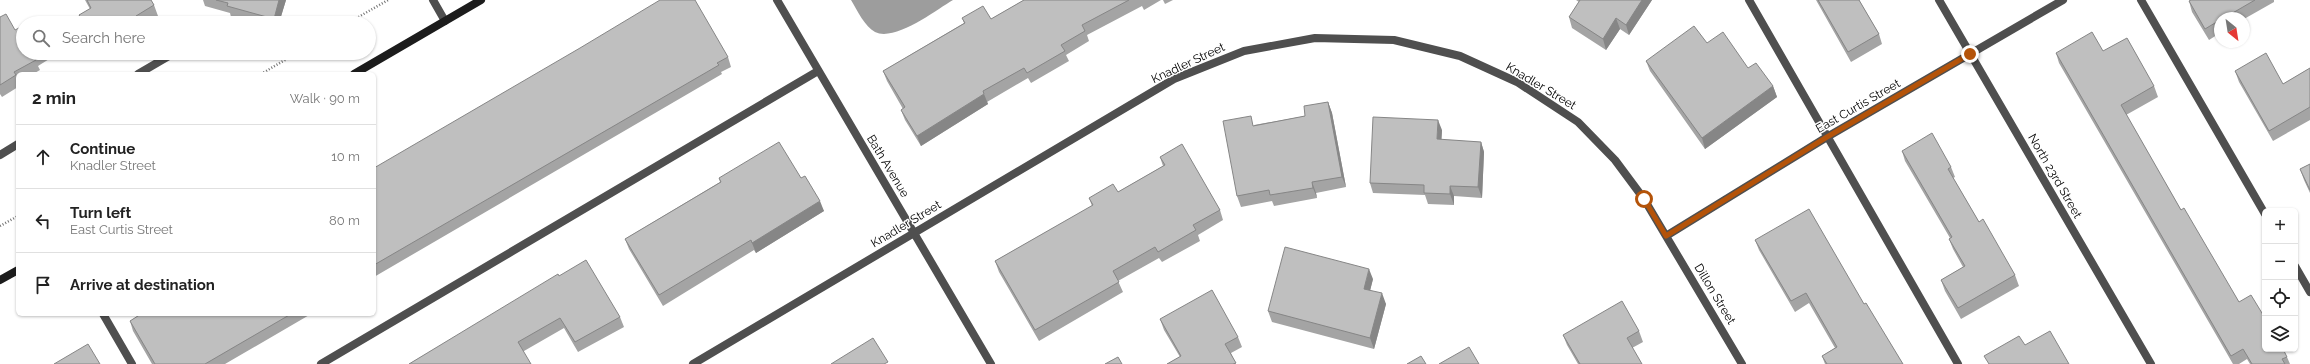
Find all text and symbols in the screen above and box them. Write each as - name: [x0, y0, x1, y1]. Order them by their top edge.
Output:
- north arrow: [2214, 12, 2250, 48]
- search box: [16, 16, 376, 60]
- icon: search: [30, 27, 52, 49]
- text: Search here: [62, 29, 145, 47]
- street label: Knadler Street: [1149, 40, 1227, 86]
- route end: [1961, 45, 1979, 63]
- street label: Knadler Street: [1503, 60, 1579, 112]
- street label: East Curtis Street: [1813, 76, 1903, 136]
- text: 2 min: [32, 88, 76, 108]
- text: Walk · 90 m: [290, 91, 360, 106]
- street label: North 23rd Street: [2025, 131, 2085, 221]
- street label: Bath Avenue: [864, 132, 912, 200]
- text: Continue: [70, 140, 135, 158]
- icon: ahead: [32, 146, 54, 168]
- text: 10 m: [331, 149, 360, 164]
- text: Knadler Street: [70, 158, 156, 173]
- route start: [1635, 190, 1653, 208]
- street label: Knadler Street: [868, 198, 944, 250]
- text: Turn left: [70, 204, 131, 222]
- map controls: [2262, 208, 2298, 352]
- button: +: [2262, 208, 2298, 244]
- icon: left: [32, 210, 54, 232]
- text: 80 m: [329, 213, 360, 228]
- text: East Curtis Street: [70, 222, 173, 237]
- button: −: [2262, 244, 2298, 280]
- street label: Dillon Street: [1691, 261, 1739, 327]
- icon: arrive: [32, 274, 54, 296]
- text: Arrive at destination: [70, 276, 215, 294]
- button: locate: [2262, 280, 2298, 316]
- button: layers: [2262, 316, 2298, 352]

